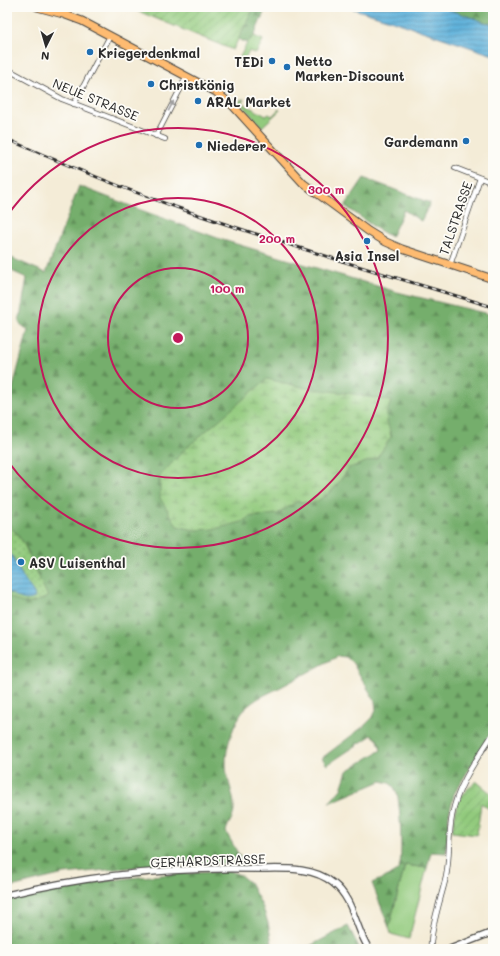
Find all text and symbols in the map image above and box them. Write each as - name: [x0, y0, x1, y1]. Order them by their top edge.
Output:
- north arrow: [26, 26, 66, 66]
- place label: Kriegerdenkmal: [98, 44, 200, 61]
- marker: Kriegerdenkmal: [85, 47, 95, 57]
- text: N: [40, 49, 50, 64]
- place label: Netto Marken-Discount: [295, 52, 405, 84]
- place label: TEDi: [234, 53, 264, 70]
- marker: TEDi: [267, 56, 277, 66]
- marker: Netto Marken-Discount: [282, 62, 292, 72]
- street label: NEUE STRASSE: [50, 74, 142, 124]
- place label: Christkönig: [159, 76, 234, 93]
- marker: Christkönig: [146, 79, 156, 89]
- place label: ARAL Market: [206, 93, 291, 110]
- marker: ARAL Market: [193, 96, 203, 106]
- one-way arrow: [168, 100, 175, 112]
- place label: Gardemann: [384, 133, 458, 150]
- marker: Gardemann: [461, 136, 471, 146]
- place label: Niederer: [207, 137, 267, 154]
- marker: Niederer: [194, 140, 204, 150]
- street label: TALSTRASSE: [434, 179, 476, 257]
- text: 300 m: [308, 181, 344, 197]
- text: 200 m: [259, 230, 295, 246]
- marker: Asia Insel: [362, 236, 372, 246]
- place label: Asia Insel: [335, 247, 399, 264]
- text: 100 m: [210, 280, 244, 296]
- centre of rings: [171, 331, 185, 345]
- place label: ASV Luisenthal: [29, 554, 125, 571]
- marker: ASV Luisenthal: [16, 557, 26, 567]
- street label: GERHARDSTRASSE: [150, 849, 266, 871]

